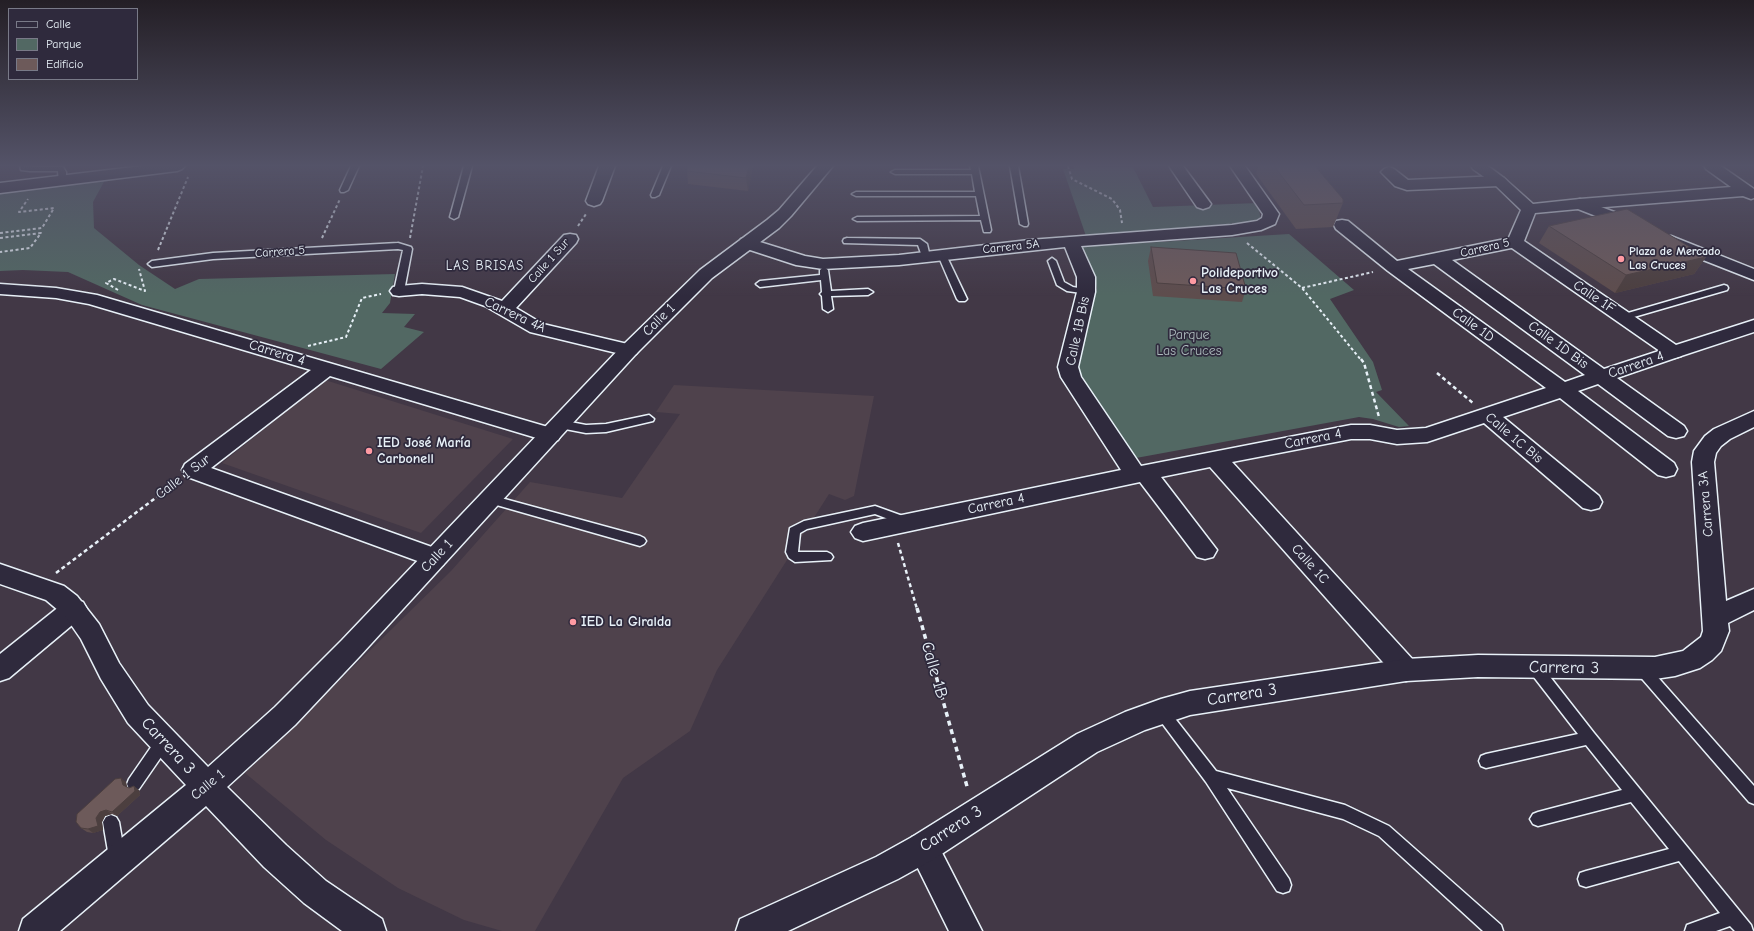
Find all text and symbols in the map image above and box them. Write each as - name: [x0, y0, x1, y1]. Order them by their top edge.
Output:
- legend: [8, 8, 138, 80]
- text: Calle: [46, 17, 71, 31]
- text: Parque: [46, 37, 81, 51]
- text: Edificio: [46, 57, 83, 71]
- street label: Carrera 5: [1459, 235, 1511, 261]
- street label: Calle 1 Sur: [525, 236, 573, 286]
- street label: Carrera 5A: [982, 237, 1040, 257]
- street label: Carrera 5: [255, 243, 305, 261]
- place label: Plaza de Mercado Las Cruces: [1629, 245, 1721, 273]
- marker: Plaza de Mercado Las Cruces: [1616, 254, 1626, 264]
- district label: LAS BRISAS: [446, 258, 524, 274]
- place label: Polideportivo Las Cruces: [1201, 265, 1278, 298]
- marker: Polideportivo Las Cruces: [1188, 276, 1198, 286]
- street label: Calle 1F: [1570, 277, 1618, 317]
- street label: Carrera 4A: [482, 293, 548, 337]
- street label: Calle 1B Bis: [1062, 295, 1094, 367]
- street label: Calle 1: [639, 300, 679, 340]
- street label: Calle 1D: [1449, 304, 1497, 346]
- street label: Calle 1D Bis: [1525, 318, 1591, 372]
- park label: Parque Las Cruces: [1156, 327, 1222, 360]
- street label: Carrera 4: [247, 337, 307, 369]
- street label: Carrera 4: [1606, 348, 1666, 382]
- street label: Calle 1C Bis: [1482, 409, 1546, 467]
- street label: Carrera 4: [1283, 425, 1343, 453]
- place label: IED José María Carbonell: [377, 435, 471, 468]
- marker: IED José María Carbonell: [364, 446, 374, 456]
- street label: Calle 1 Sur: [152, 451, 214, 503]
- street label: Carrera 3A: [1695, 470, 1717, 538]
- street label: Carrera 4: [966, 490, 1026, 518]
- street label: Calle 1: [417, 536, 457, 576]
- street label: Calle 1C: [1288, 541, 1332, 587]
- place label: IED La Giralda: [581, 614, 671, 630]
- marker: IED La Giralda: [568, 617, 578, 627]
- street label: Calle 1B: [916, 639, 952, 701]
- street label: Carrera 3: [1529, 657, 1599, 679]
- street label: Carrera 3: [1206, 679, 1278, 711]
- street label: Carrera 3: [137, 713, 199, 779]
- street label: Calle 1: [188, 766, 228, 804]
- street label: Carrera 3: [916, 801, 986, 857]

